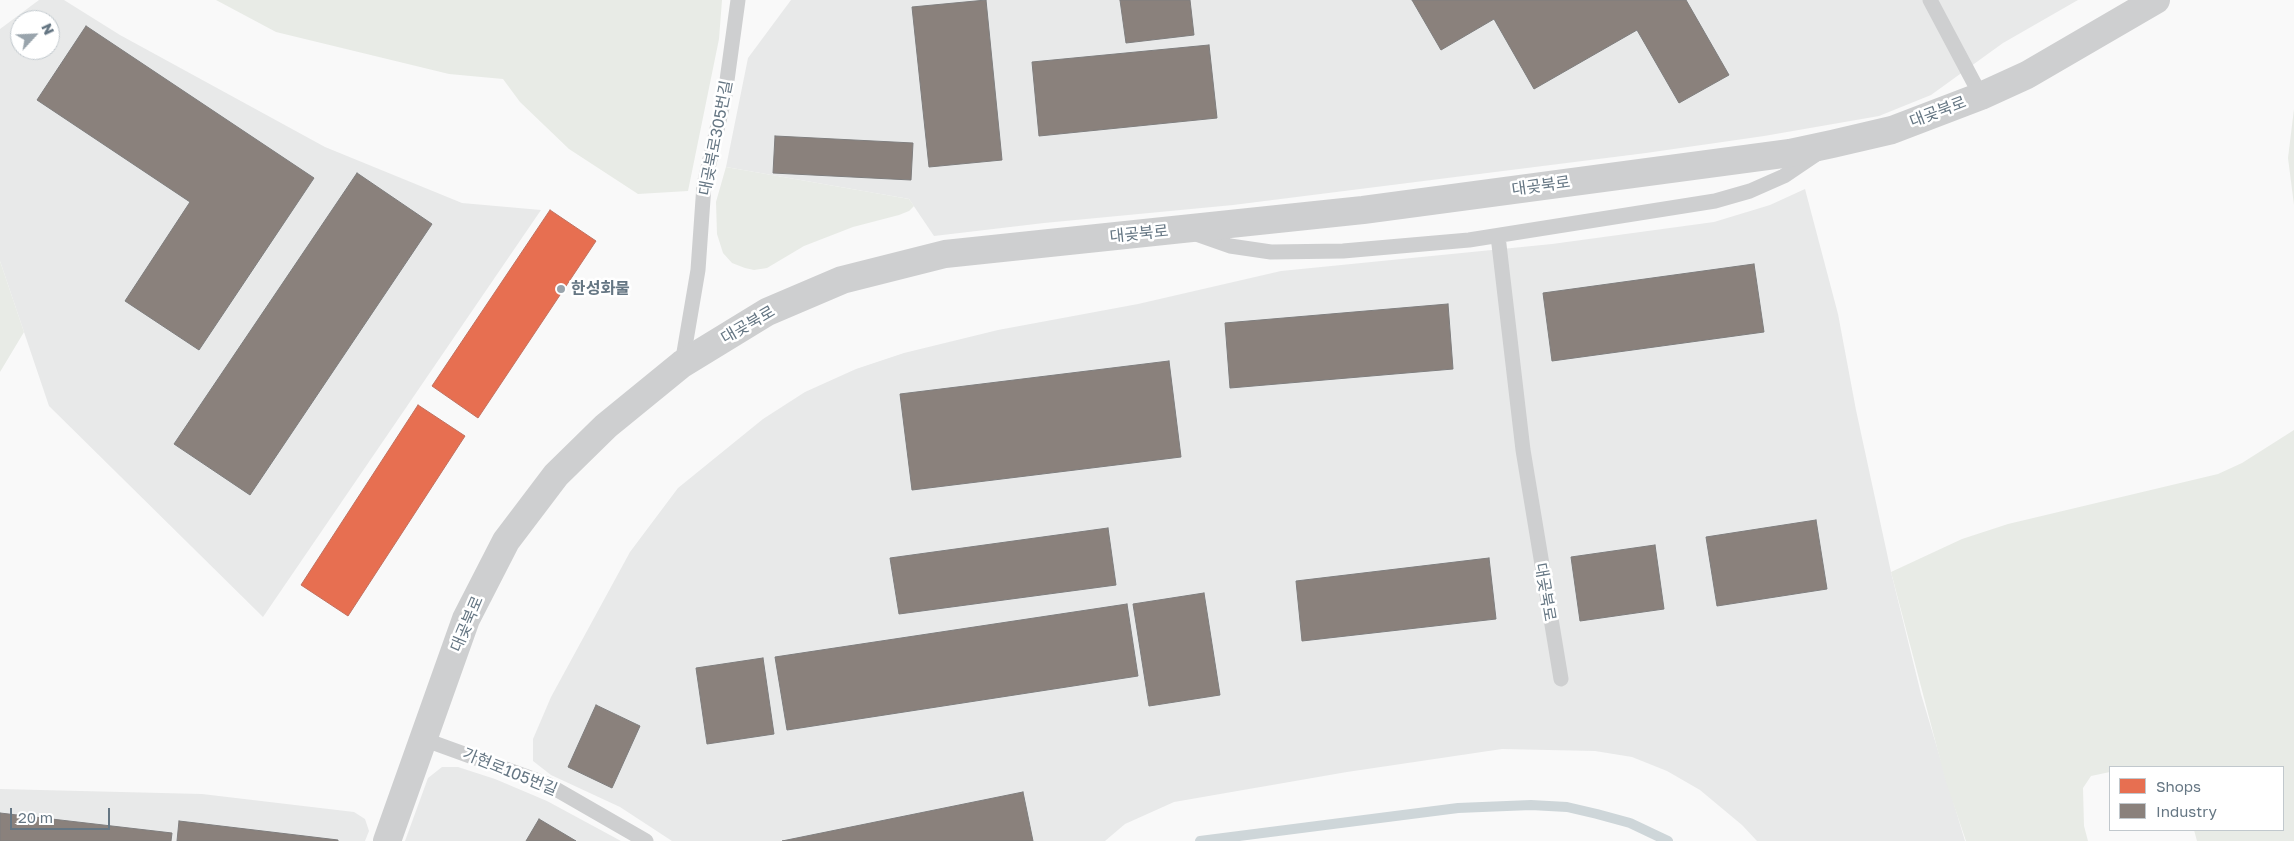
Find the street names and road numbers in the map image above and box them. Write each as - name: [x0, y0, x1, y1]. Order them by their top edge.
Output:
- street label: 대곶북로305번길: [695, 79, 737, 197]
- street label: 대곶북로: [1907, 92, 1969, 132]
- street label: 대곶북로: [1511, 172, 1571, 200]
- street label: 대곶북로: [1109, 221, 1169, 247]
- street label: 대곶북로: [718, 302, 778, 348]
- street label: 대곶북로: [1530, 561, 1560, 623]
- street label: 대곶북로: [447, 593, 487, 655]
- street label: 가현로105번길: [460, 744, 560, 800]

